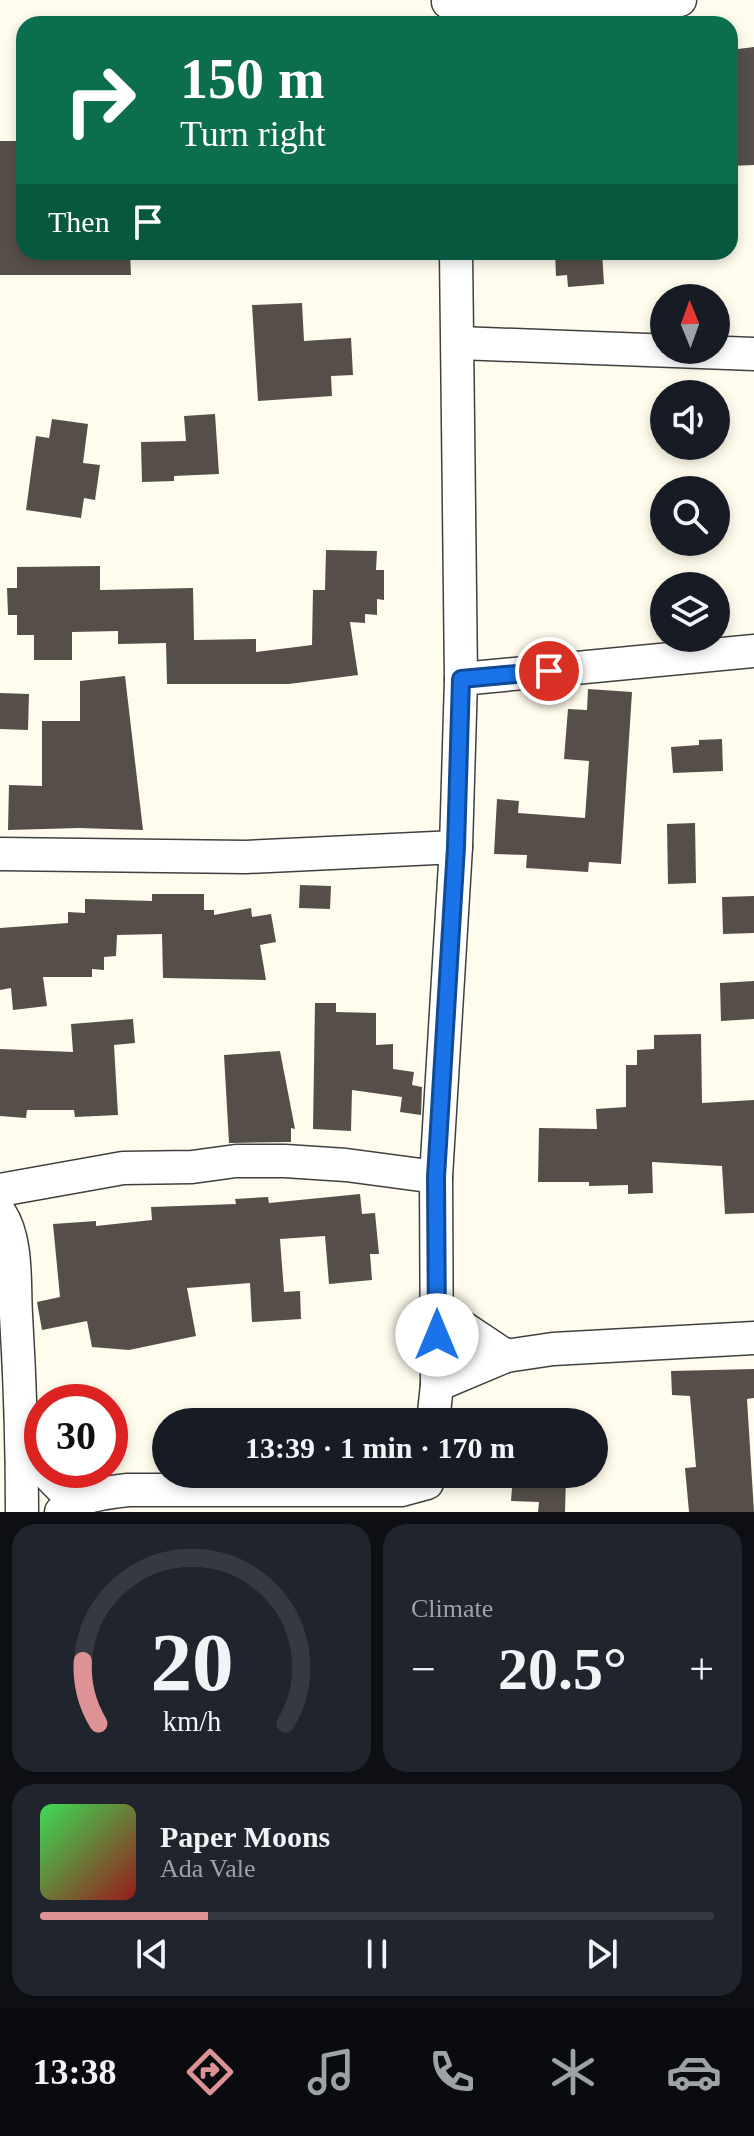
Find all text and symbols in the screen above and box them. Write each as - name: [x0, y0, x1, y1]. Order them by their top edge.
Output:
- icon: right: [48, 48, 152, 152]
- text: 150 m: [180, 48, 325, 110]
- text: Turn right: [180, 114, 326, 154]
- icon: arrive: [126, 200, 170, 244]
- text: Then: [48, 205, 110, 238]
- north arrow: [650, 284, 730, 364]
- map controls: [650, 284, 730, 652]
- button: sound: [650, 380, 730, 460]
- button: search: [650, 476, 730, 556]
- button: layers: [650, 572, 730, 652]
- pin: [515, 637, 583, 705]
- icon: arrive: [527, 649, 571, 693]
- position arrow: [395, 1293, 479, 1377]
- speed limit sign: 30: [24, 1384, 128, 1488]
- text: 13:39 · 1 min · 170 m: [245, 1431, 515, 1464]
- text: Climate: [411, 1594, 493, 1623]
- text: 20: [150, 1616, 233, 1708]
- text: 20.5°: [498, 1636, 627, 1702]
- text: −: [411, 1645, 436, 1694]
- text: +: [689, 1645, 714, 1694]
- text: km/h: [162, 1706, 221, 1737]
- text: Paper Moons: [160, 1820, 330, 1853]
- text: Ada Vale: [160, 1854, 256, 1883]
- icon: previous: [130, 1932, 174, 1976]
- icon: pause: [355, 1932, 399, 1976]
- icon: next: [580, 1932, 624, 1976]
- icon: directions: [182, 2044, 238, 2100]
- icon: music: [303, 2044, 359, 2100]
- icon: phone: [424, 2044, 480, 2100]
- icon: climate: [545, 2044, 601, 2100]
- icon: car: [666, 2044, 722, 2100]
- text: 13:38: [33, 2052, 117, 2092]

